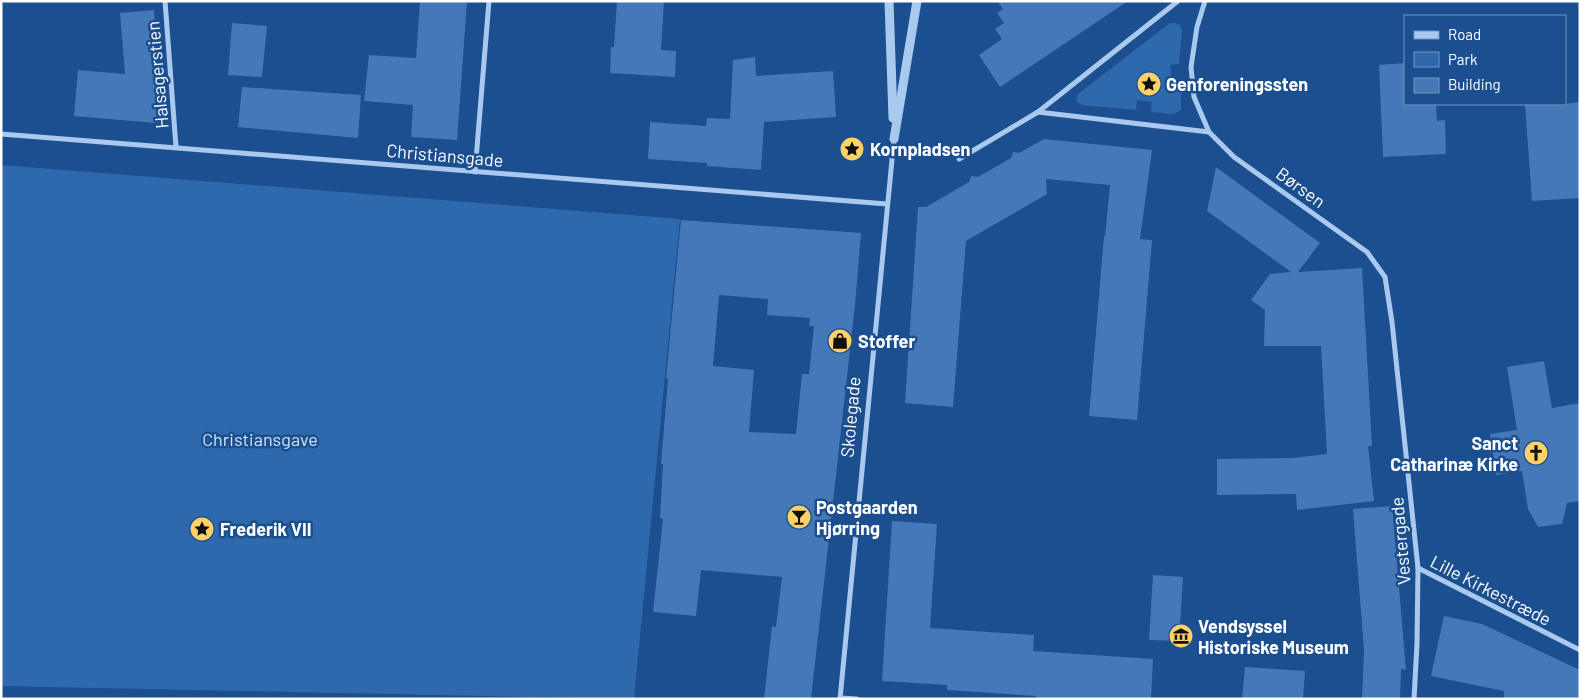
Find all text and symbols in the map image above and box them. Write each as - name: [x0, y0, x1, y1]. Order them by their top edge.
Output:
- legend: [1404, 15, 1566, 105]
- street label: Halsagerstien: [141, 20, 173, 130]
- text: Road: [1448, 25, 1481, 43]
- text: Park: [1448, 50, 1478, 68]
- place icon: Genforeningssten: [1136, 71, 1162, 97]
- place label: Genforeningssten: [1166, 73, 1308, 95]
- text: Building: [1448, 75, 1501, 93]
- place icon: Kornpladsen: [839, 136, 865, 162]
- place label: Kornpladsen: [870, 138, 970, 160]
- street label: Christiansgade: [386, 139, 504, 171]
- street label: Børsen: [1272, 162, 1330, 212]
- shop icon: Stoffer: [827, 328, 853, 354]
- place label: Stoffer: [858, 330, 915, 352]
- street label: Skolegade: [836, 376, 864, 458]
- park label: Christiansgave: [202, 428, 318, 450]
- place label: Sanct Catharinæ Kirke: [1390, 432, 1518, 475]
- church icon: Sanct Catharinæ Kirke: [1523, 440, 1549, 466]
- place label: Postgaarden Hjørring: [816, 496, 918, 539]
- street label: Vestergade: [1385, 496, 1415, 586]
- bar icon: Postgaarden Hjørring: [786, 504, 812, 530]
- place icon: Frederik VII: [189, 516, 215, 542]
- place label: Frederik VII: [220, 518, 311, 540]
- street label: Lille Kirkestræde: [1427, 550, 1555, 630]
- place label: Vendsyssel Historiske Museum: [1198, 615, 1349, 658]
- museum icon: Vendsyssel Historiske Museum: [1168, 623, 1194, 649]

